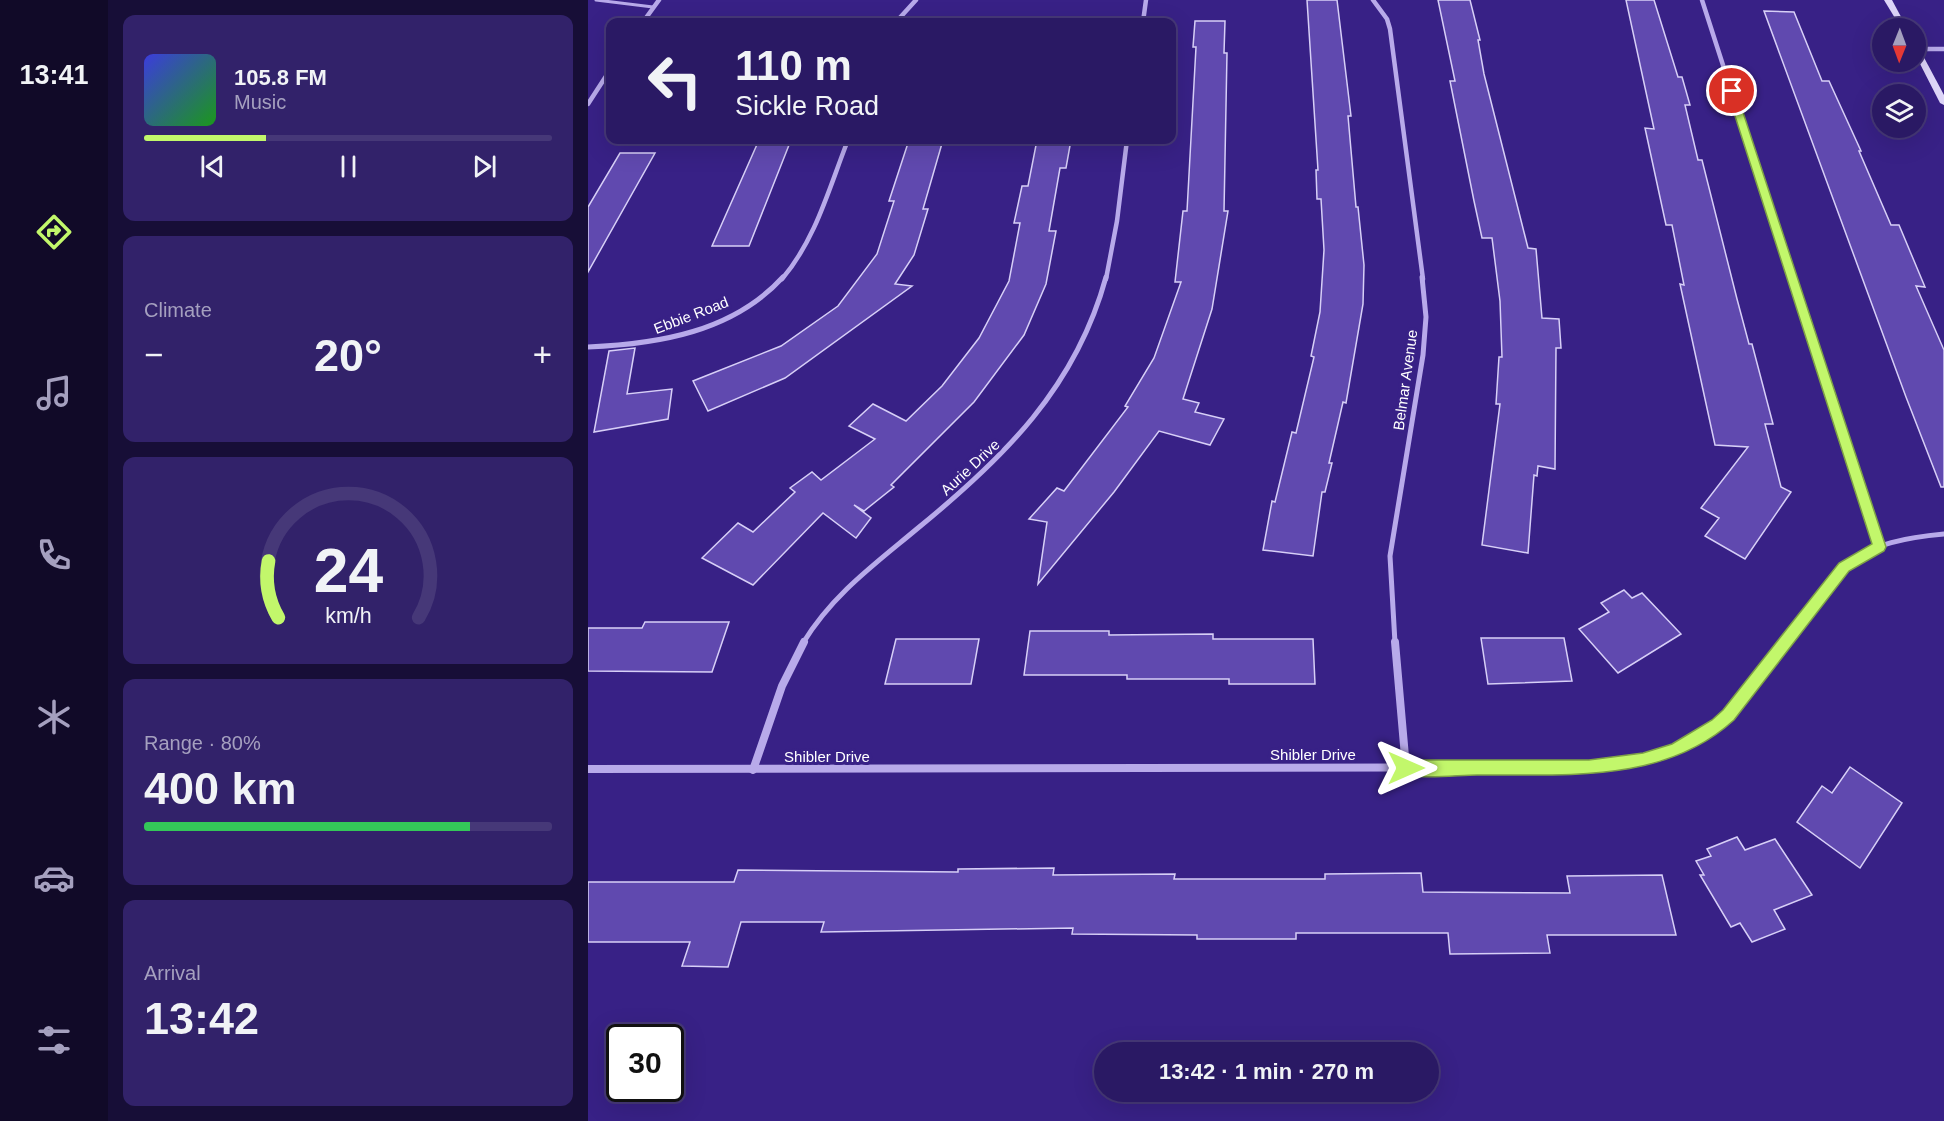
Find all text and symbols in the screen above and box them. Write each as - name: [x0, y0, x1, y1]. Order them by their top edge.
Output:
- north arrow: [1872, 18, 1926, 72]
- map controls: [1872, 18, 1926, 138]
- icon: left: [636, 42, 714, 120]
- text: 110 m: [735, 42, 852, 89]
- text: 13:41: [19, 60, 89, 90]
- text: 105.8 FM: [234, 65, 327, 90]
- pin: [1706, 65, 1757, 116]
- icon: arrive: [1715, 74, 1748, 107]
- button: layers: [1872, 84, 1926, 138]
- text: Music: [234, 91, 286, 113]
- text: Sickle Road: [735, 91, 879, 121]
- icon: previous: [196, 150, 229, 183]
- icon: pause: [332, 150, 365, 183]
- icon: next: [468, 150, 501, 183]
- icon: directions: [33, 211, 75, 253]
- street label: Ebbie Road: [651, 293, 731, 337]
- text: Climate: [144, 299, 212, 321]
- street label: Belmar Avenue: [1390, 329, 1420, 431]
- text: 20°: [314, 330, 382, 381]
- text: −: [144, 336, 163, 373]
- text: +: [533, 336, 552, 373]
- icon: music: [33, 372, 75, 414]
- street label: Aurie Drive: [937, 435, 1003, 499]
- icon: phone: [33, 534, 75, 576]
- text: 24: [313, 536, 383, 605]
- text: km/h: [325, 604, 371, 628]
- icon: climate: [33, 696, 75, 738]
- text: Range · 80%: [144, 732, 261, 754]
- position arrow: [1374, 736, 1438, 800]
- street label: Shibler Drive: [1270, 746, 1356, 763]
- street label: Shibler Drive: [784, 748, 870, 765]
- text: 400 km: [144, 763, 297, 814]
- icon: car: [33, 857, 75, 899]
- text: Arrival: [144, 962, 201, 984]
- text: 13:42: [144, 993, 259, 1044]
- icon: filters: [33, 1019, 75, 1061]
- speed limit sign: 30: [606, 1024, 684, 1102]
- text: 13:42 · 1 min · 270 m: [1159, 1059, 1374, 1084]

